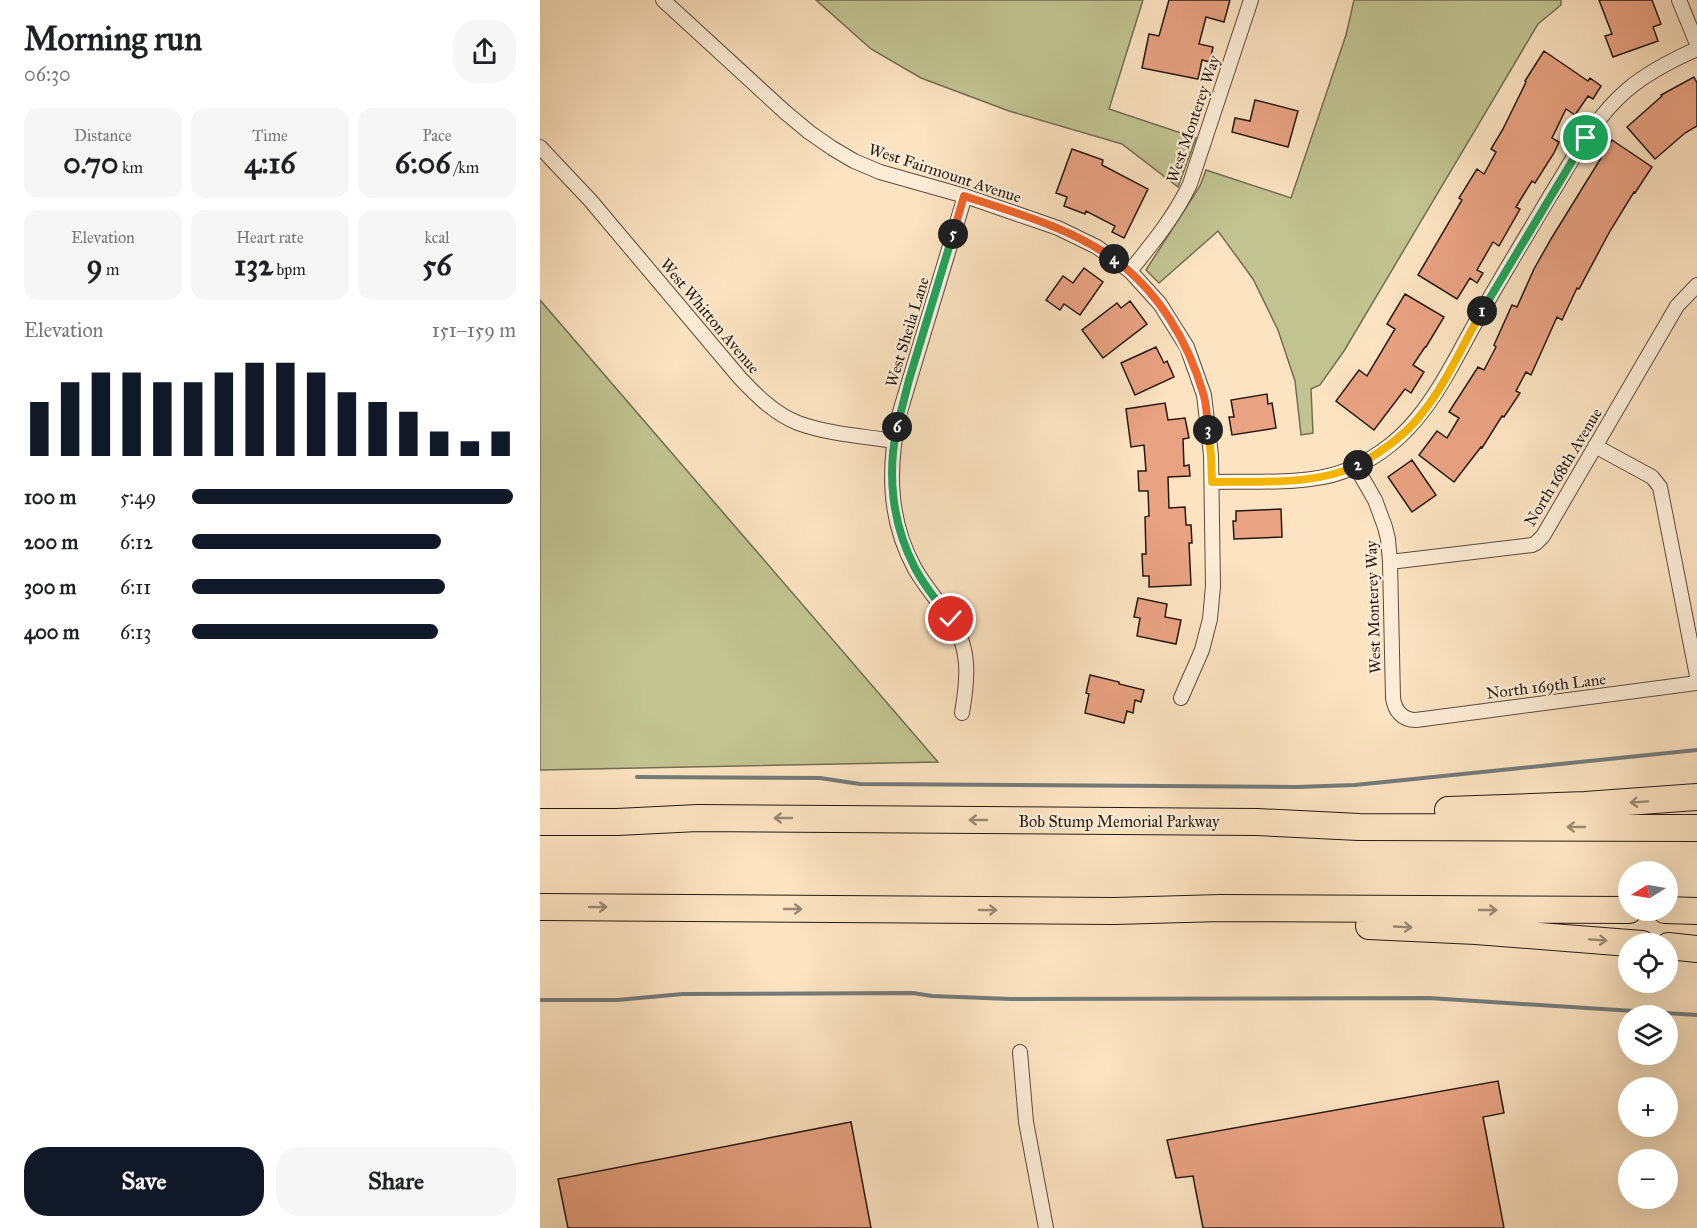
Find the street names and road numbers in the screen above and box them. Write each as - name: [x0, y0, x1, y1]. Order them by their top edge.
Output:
- street label: West Monterey Way: [1162, 52, 1224, 185]
- street label: West Fairmount Avenue: [866, 139, 1024, 207]
- street label: West Whitton Avenue: [656, 255, 764, 378]
- street label: West Sheila Lane: [881, 275, 933, 389]
- street label: North 168th Avenue: [1520, 404, 1606, 530]
- street label: West Monterey Way: [1361, 539, 1385, 674]
- street label: North 169th Lane: [1485, 669, 1607, 703]
- street label: Bob Stump Memorial Parkway: [1018, 812, 1220, 831]

